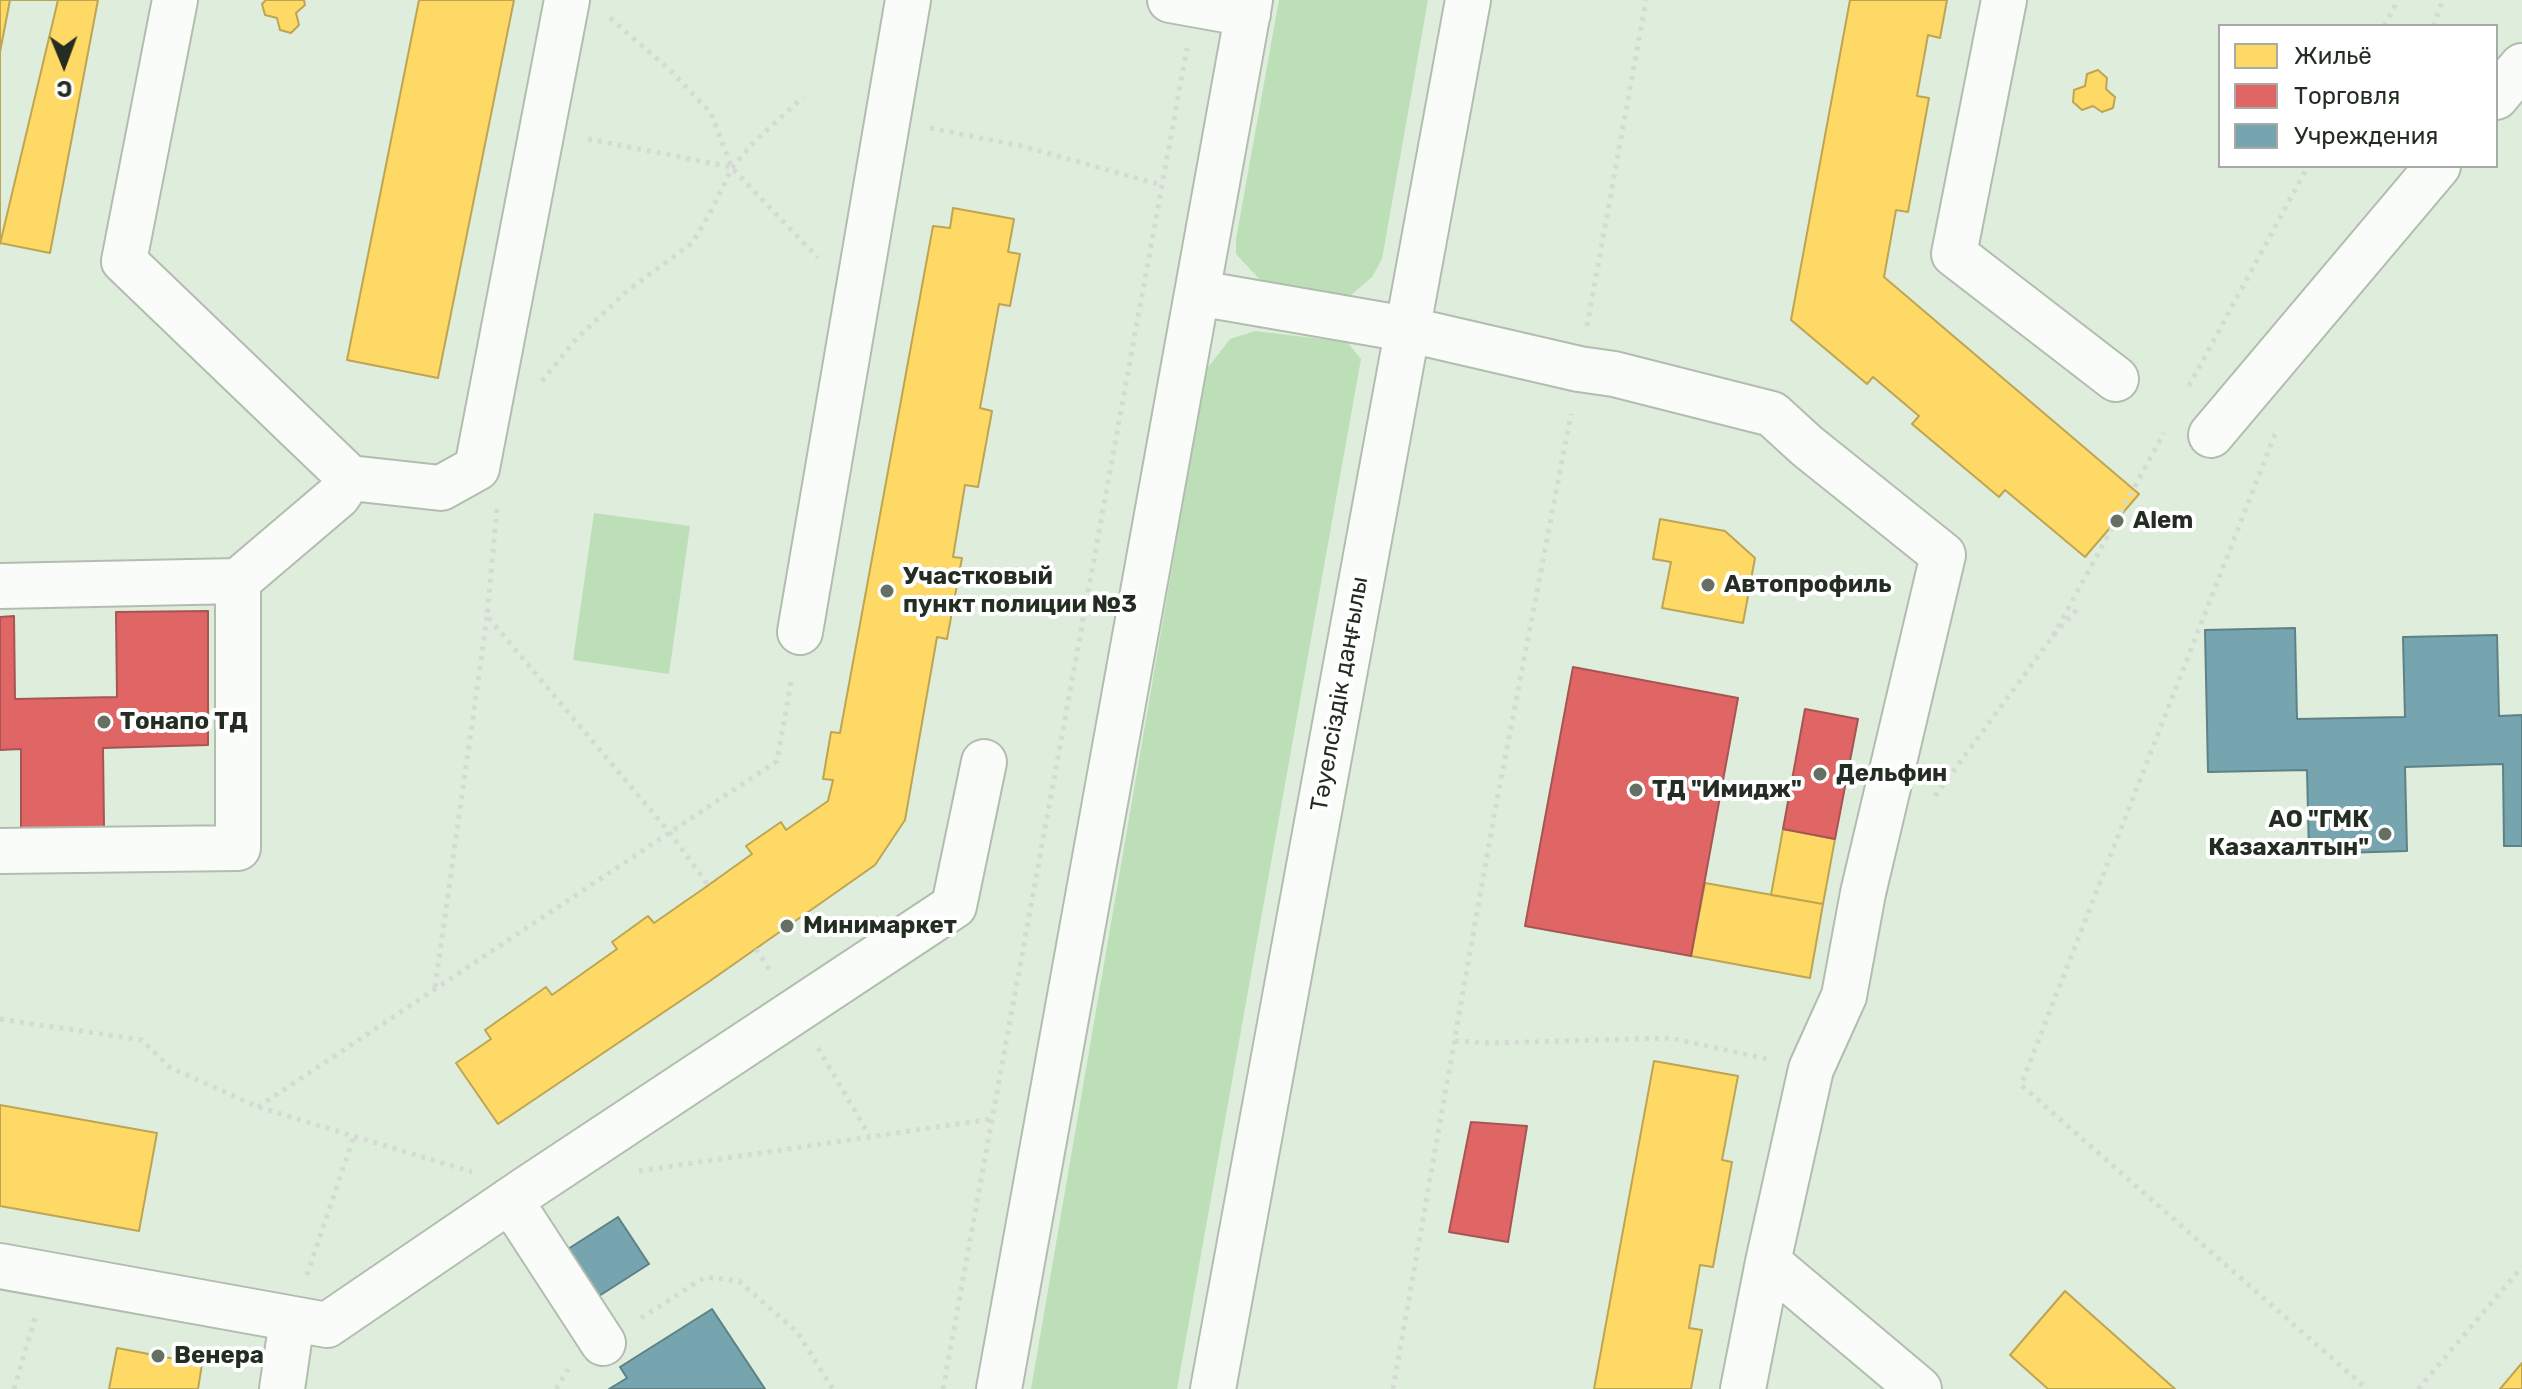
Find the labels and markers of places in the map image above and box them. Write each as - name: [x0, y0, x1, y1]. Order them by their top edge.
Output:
- place label: Alem: [2133, 507, 2193, 535]
- marker: Alem: [2108, 512, 2126, 530]
- place label: Участковый пункт полиции №3: [903, 563, 1137, 619]
- place label: Автопрофиль: [1724, 571, 1892, 599]
- marker: Автопрофиль: [1699, 576, 1717, 594]
- marker: Участковый пункт полиции №3: [878, 582, 896, 600]
- place label: Тонапо ТД: [120, 708, 248, 736]
- marker: Тонапо ТД: [95, 713, 113, 731]
- place label: Дельфин: [1836, 760, 1947, 788]
- marker: Дельфин: [1811, 765, 1829, 783]
- place label: ТД "Имидж": [1652, 776, 1802, 804]
- marker: ТД "Имидж": [1627, 781, 1645, 799]
- place label: АО "ГМК Казахалтын": [2208, 806, 2369, 862]
- marker: АО "ГМК Казахалтын": [2376, 825, 2394, 843]
- place label: Минимаркет: [803, 912, 957, 940]
- marker: Минимаркет: [778, 917, 796, 935]
- place label: Венера: [174, 1342, 264, 1370]
- marker: Венера: [149, 1347, 167, 1365]

